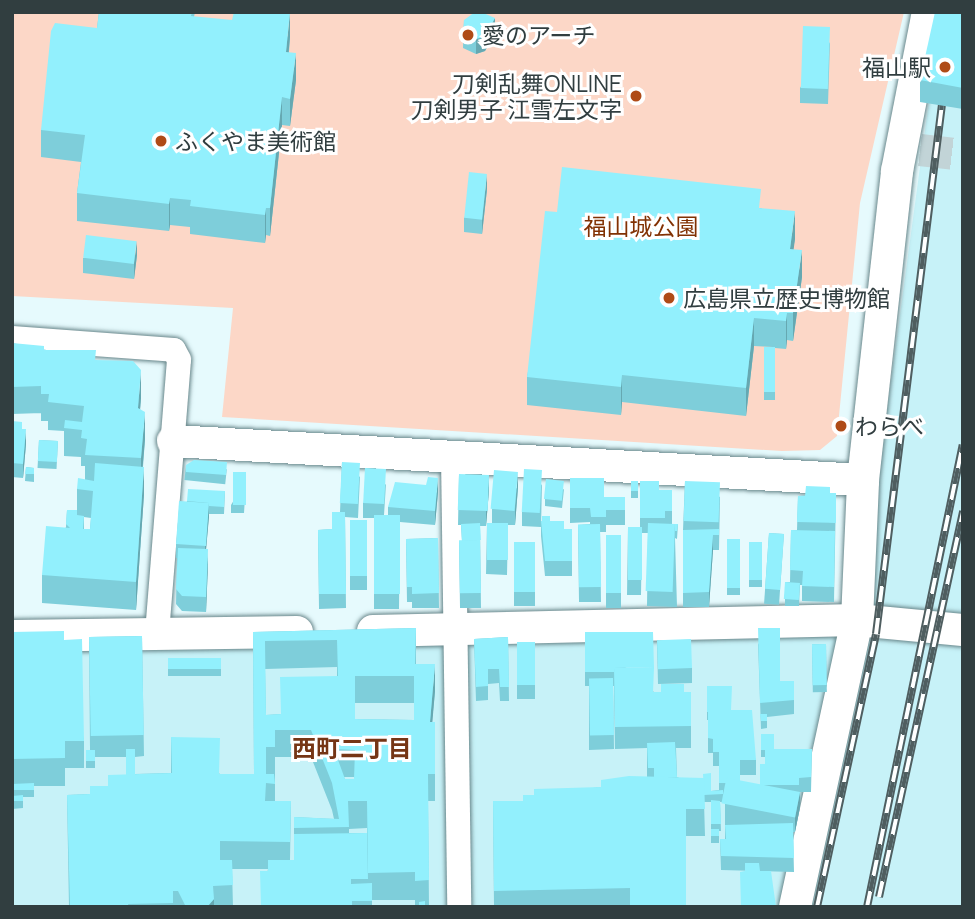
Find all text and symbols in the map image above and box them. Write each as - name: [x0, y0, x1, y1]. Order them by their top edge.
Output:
- place label: 愛のアーチ: [482, 21, 596, 49]
- marker: 愛のアーチ: [460, 27, 476, 43]
- place label: 福山駅: [862, 53, 931, 81]
- marker: 福山駅: [937, 59, 953, 75]
- place label: 刀剣乱舞ONLINE 刀剣男子 江雪左文字: [410, 69, 622, 123]
- marker: 刀剣乱舞ONLINE 刀剣男子 江雪左文字: [628, 88, 644, 104]
- place label: ふくやま美術館: [175, 127, 336, 155]
- marker: ふくやま美術館: [153, 133, 169, 149]
- park label: 福山城公園: [584, 212, 698, 240]
- place label: 広島県立歴史博物館: [683, 284, 890, 312]
- marker: 広島県立歴史博物館: [661, 290, 677, 306]
- place label: わらべ: [855, 412, 924, 440]
- marker: わらべ: [833, 418, 849, 434]
- district label: 西町二丁目: [292, 734, 412, 762]

